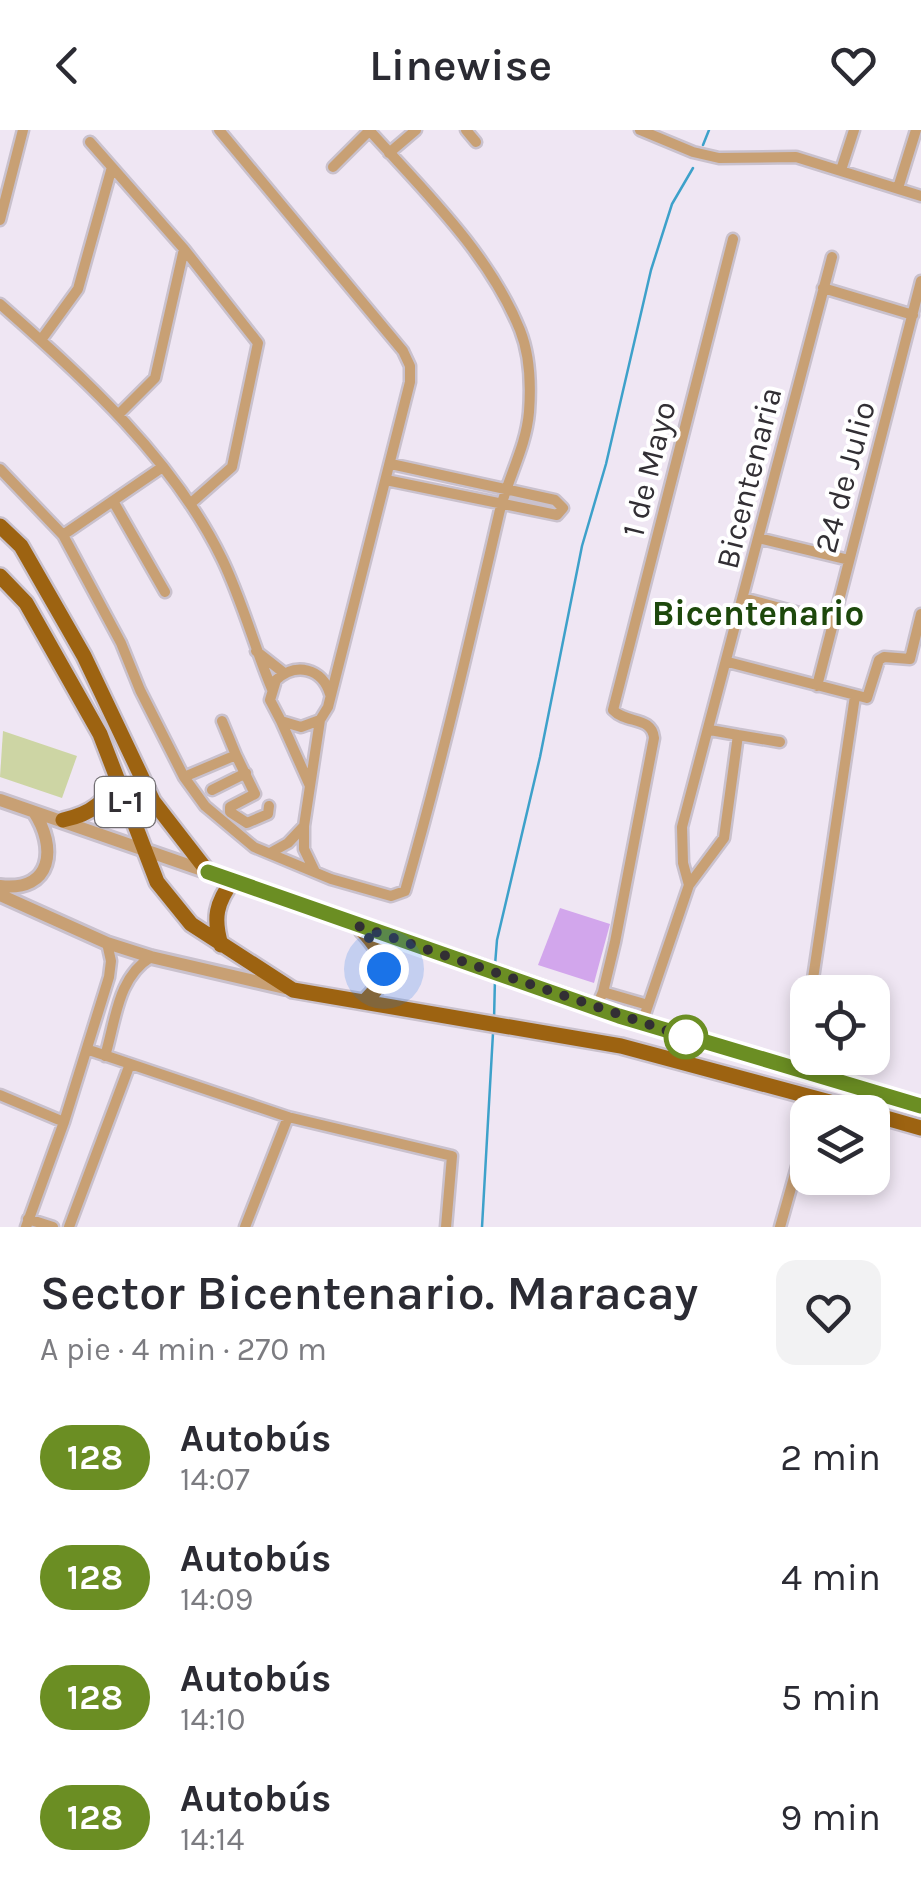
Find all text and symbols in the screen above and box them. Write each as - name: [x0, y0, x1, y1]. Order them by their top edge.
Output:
- icon: back: [40, 38, 95, 93]
- icon: heart: [826, 38, 881, 93]
- text: Linewise: [369, 39, 552, 91]
- street label: Bicentenaria: [709, 383, 789, 573]
- street label: 1 de Mayo: [614, 397, 684, 541]
- street label: 24 de Julio: [807, 397, 883, 557]
- district label: Bicentenario: [652, 593, 864, 634]
- road number: L-1: [95, 777, 155, 827]
- your location: [359, 944, 409, 994]
- map controls: [790, 975, 890, 1195]
- button: locate: [790, 975, 890, 1075]
- unlabelled marker: [665, 1016, 707, 1058]
- button: layers: [790, 1095, 890, 1195]
- button: heart: [776, 1260, 881, 1365]
- text: Sector Bicentenario. Maracay: [40, 1265, 698, 1321]
- text: A pie · 4 min · 270 m: [40, 1331, 327, 1368]
- text: Autobús: [180, 1416, 331, 1461]
- text: 2 min: [780, 1435, 881, 1480]
- text: 128: [67, 1437, 123, 1478]
- text: 14:07: [180, 1461, 250, 1498]
- text: Autobús: [180, 1536, 331, 1581]
- text: 4 min: [781, 1555, 881, 1600]
- text: 128: [67, 1557, 123, 1598]
- text: 14:09: [180, 1581, 253, 1618]
- text: Autobús: [180, 1656, 331, 1701]
- text: 5 min: [781, 1675, 881, 1720]
- text: 128: [67, 1677, 123, 1718]
- text: 14:10: [180, 1701, 245, 1738]
- text: Autobús: [180, 1776, 331, 1821]
- text: 9 min: [780, 1795, 881, 1840]
- text: 128: [67, 1797, 123, 1838]
- text: 14:14: [180, 1821, 244, 1858]

